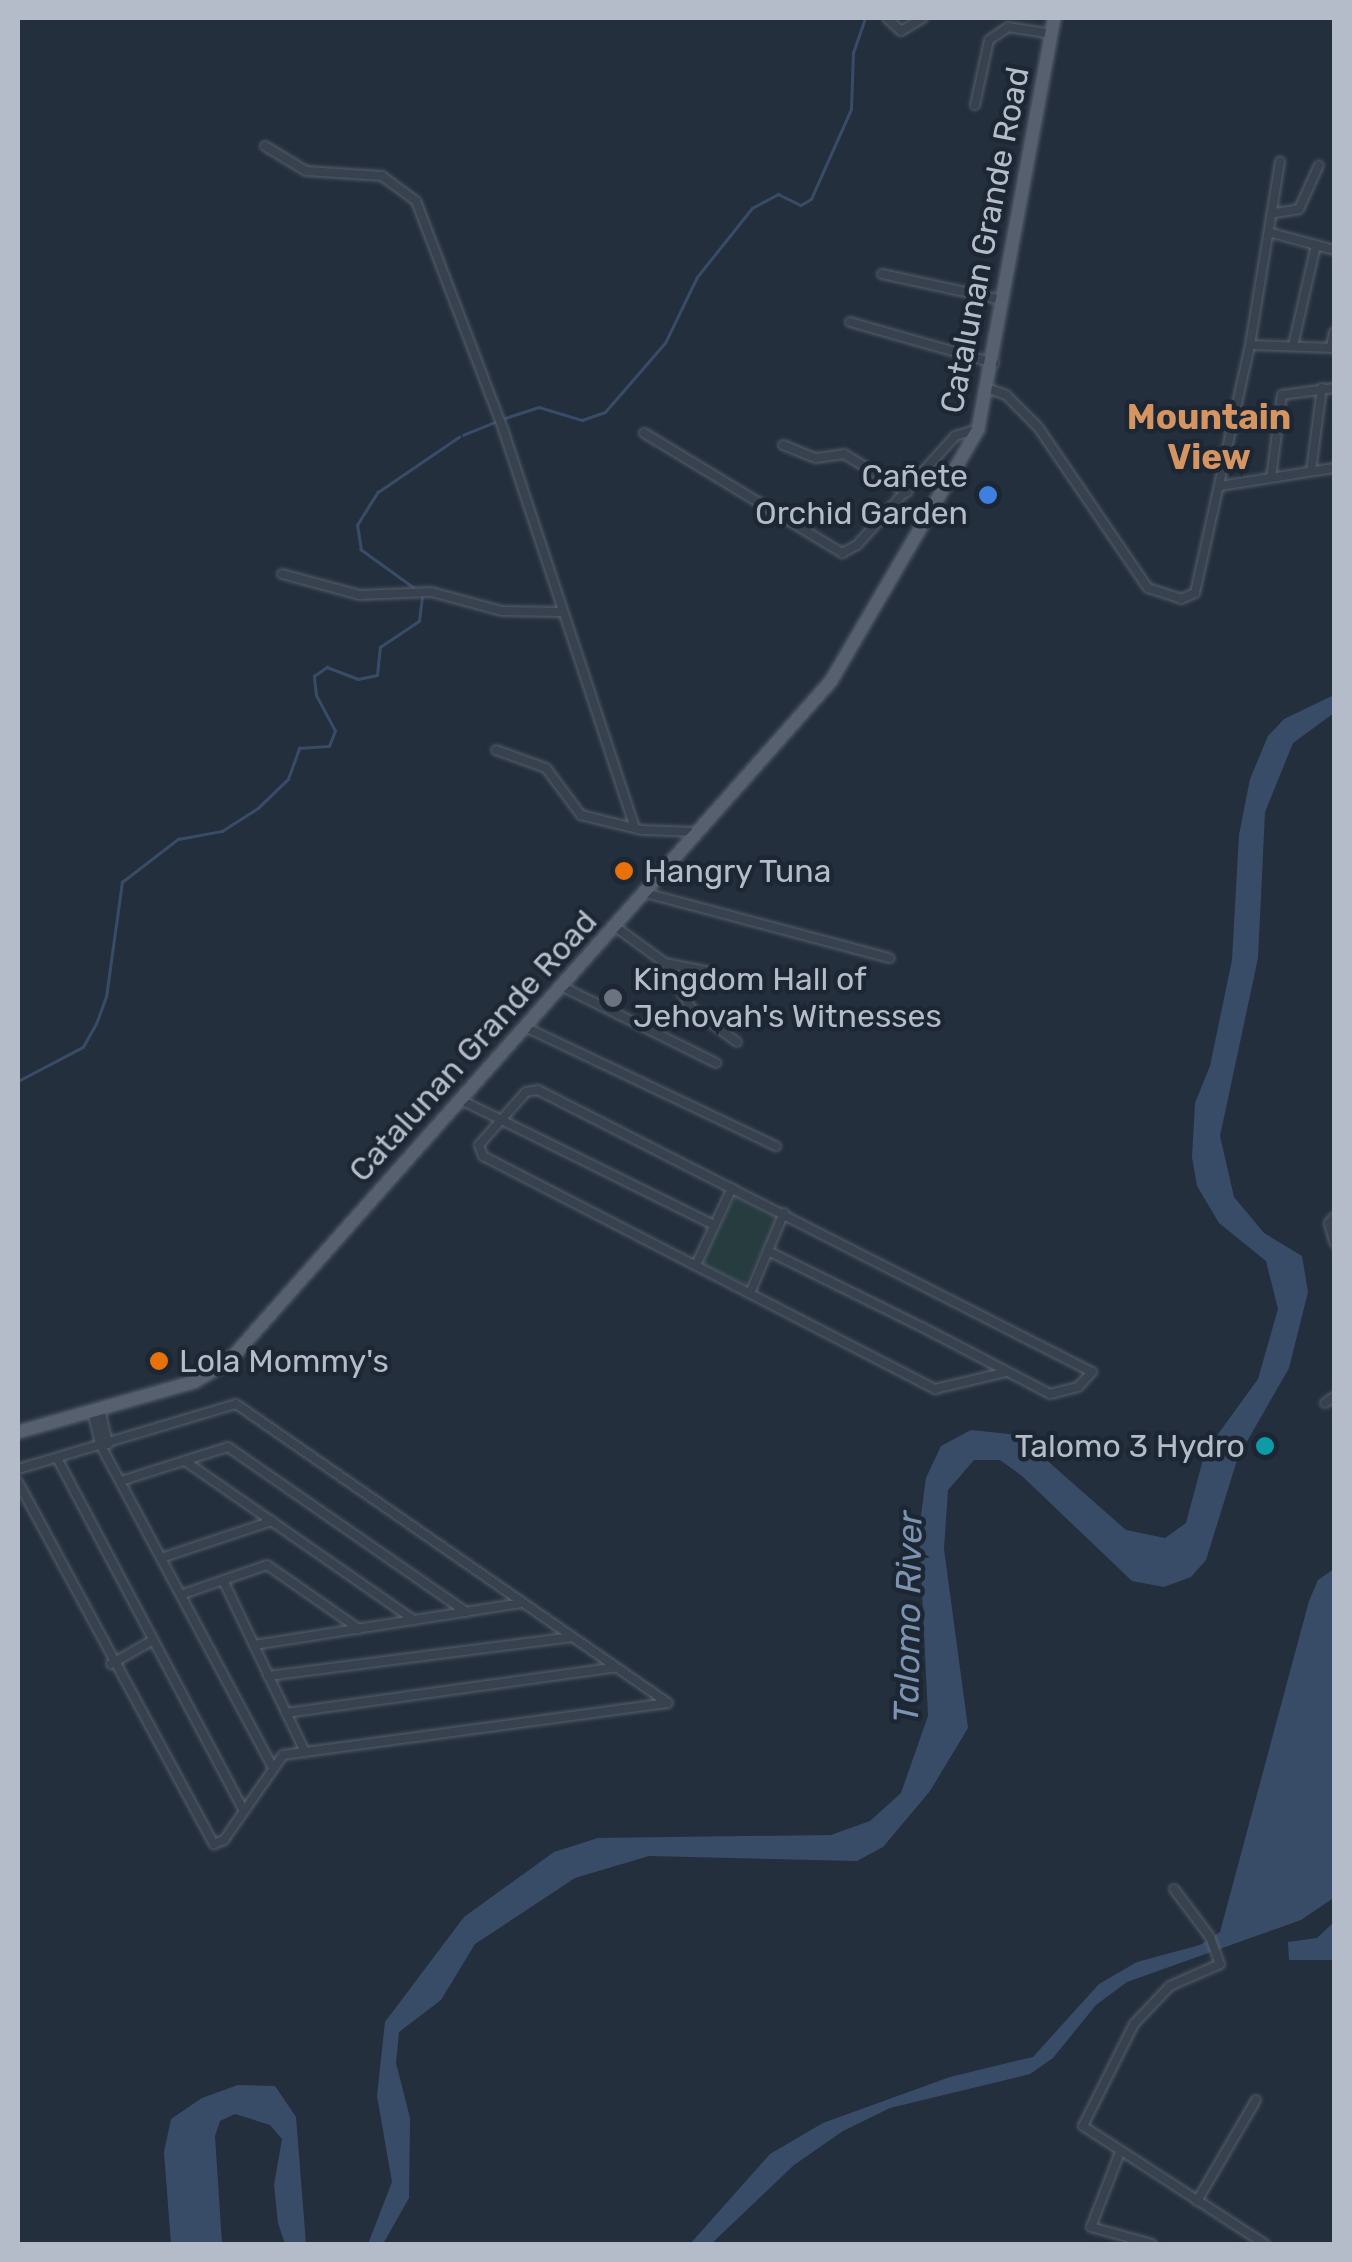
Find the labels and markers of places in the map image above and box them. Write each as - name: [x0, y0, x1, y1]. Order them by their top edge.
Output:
- place label: Cañete Orchid Garden: [755, 458, 968, 533]
- marker: Cañete Orchid Garden: [977, 484, 999, 506]
- place label: Hangry Tuna: [644, 852, 833, 890]
- marker: Hangry Tuna: [613, 860, 635, 882]
- place label: Kingdom Hall of Jehovah's Witnesses: [633, 961, 942, 1036]
- marker: Kingdom Hall of Jehovah's Witnesses: [602, 987, 624, 1009]
- place label: Lola Mommy's: [179, 1342, 389, 1380]
- marker: Lola Mommy's: [148, 1350, 170, 1372]
- place label: Talomo 3 Hydro: [1015, 1427, 1245, 1465]
- marker: Talomo 3 Hydro: [1254, 1435, 1276, 1457]

